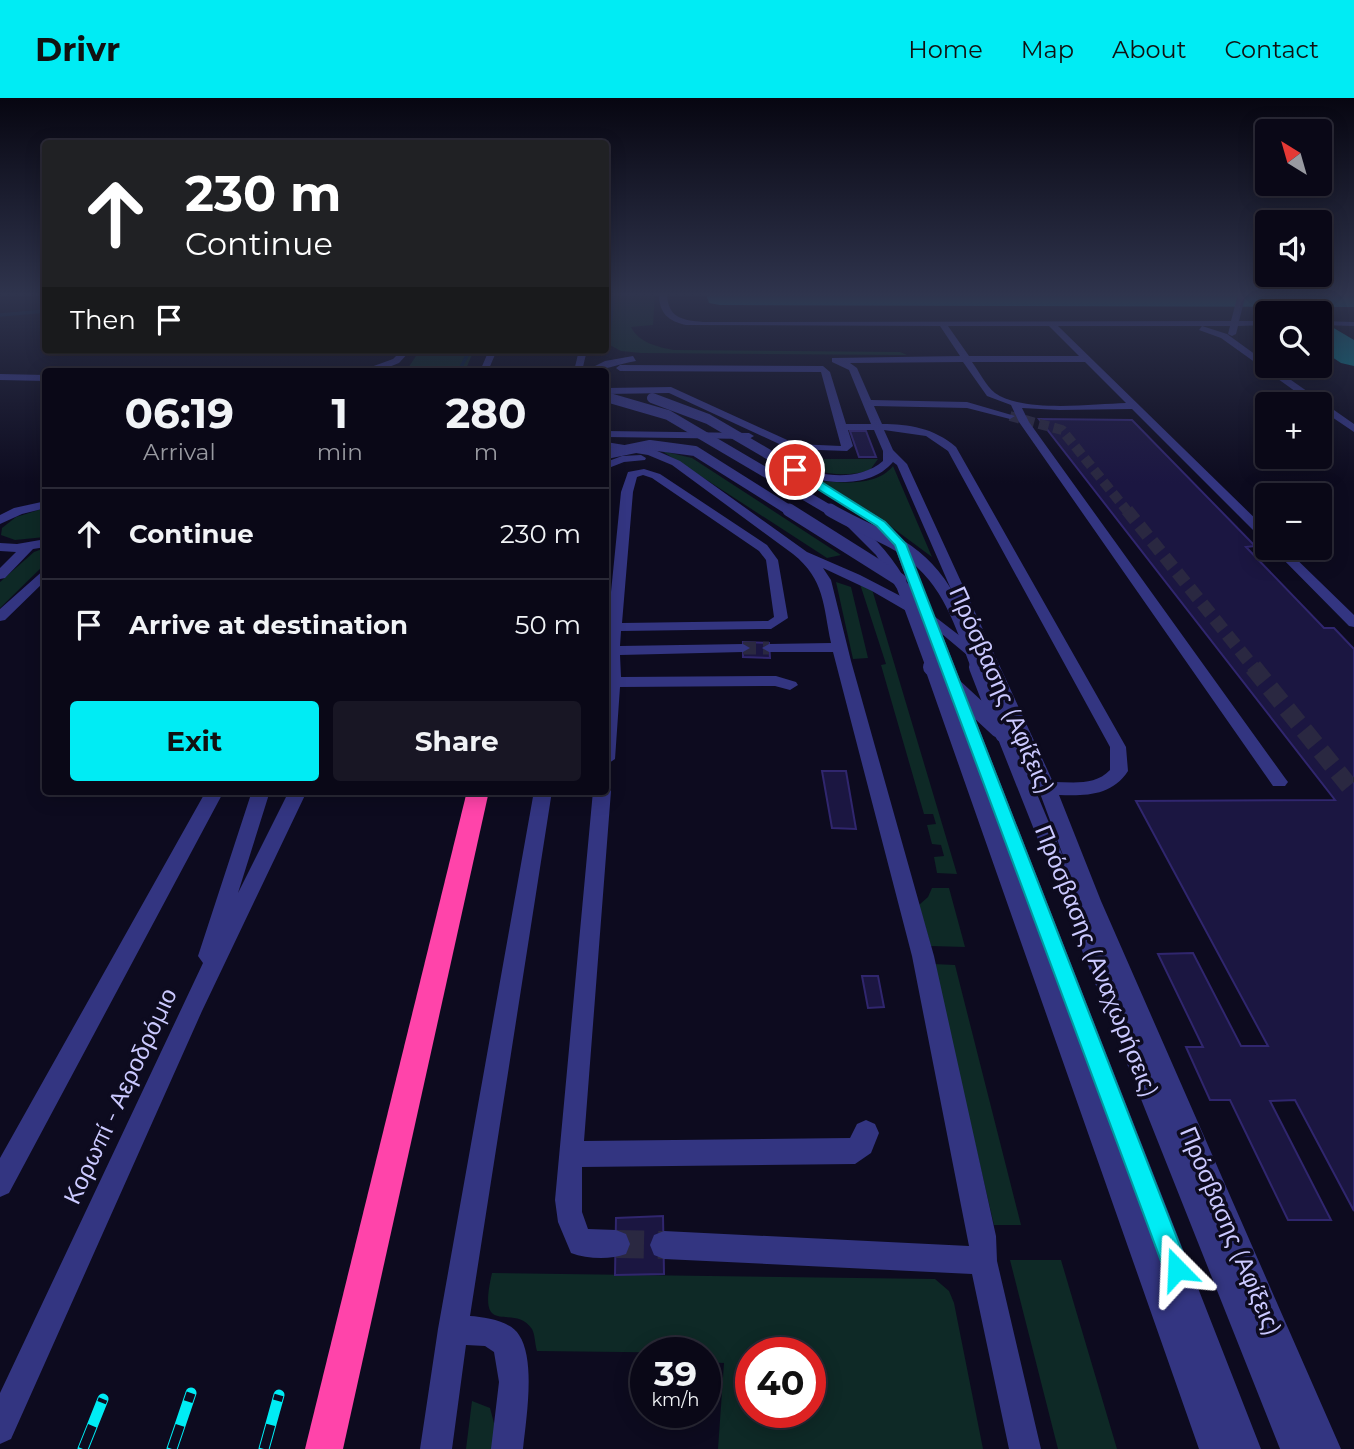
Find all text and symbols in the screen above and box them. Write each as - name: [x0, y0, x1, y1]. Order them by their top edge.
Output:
- text: Drivr: [35, 29, 120, 69]
- text: Home: [908, 35, 983, 64]
- text: Map: [1021, 35, 1074, 64]
- text: About: [1112, 35, 1186, 64]
- text: Contact: [1224, 35, 1319, 64]
- north arrow: [1255, 119, 1332, 196]
- map controls: [1255, 119, 1332, 560]
- text: 230 m: [185, 164, 341, 223]
- icon: ahead: [70, 168, 161, 259]
- button: sound: [1255, 210, 1332, 287]
- text: Continue: [185, 224, 333, 263]
- icon: arrive: [150, 301, 188, 339]
- button: search: [1255, 301, 1332, 378]
- text: Then: [70, 304, 136, 336]
- text: 06:19: [125, 387, 234, 439]
- text: 1: [331, 387, 348, 439]
- text: 280: [445, 387, 526, 439]
- button: +: [1255, 392, 1332, 469]
- text: Arrival: [143, 438, 216, 466]
- text: min: [317, 438, 363, 466]
- text: m: [474, 438, 498, 466]
- pin: [765, 440, 825, 500]
- icon: arrive: [776, 451, 814, 489]
- button: −: [1255, 483, 1332, 560]
- icon: ahead: [70, 515, 108, 553]
- text: Continue: [129, 518, 254, 550]
- text: 230 m: [500, 518, 581, 550]
- street label: Πρόσβασης (Αφίξεις): [943, 582, 1061, 798]
- icon: arrive: [70, 606, 108, 644]
- text: Arrive at destination: [129, 609, 408, 641]
- text: 50 m: [515, 609, 581, 641]
- button: Exit: [70, 701, 319, 781]
- button: Share: [333, 701, 581, 781]
- street label: Πρόσβασης (Αναχωρήσεις): [1029, 821, 1165, 1101]
- street label: Κορωπί - Αεροδρόμιο: [57, 983, 183, 1209]
- street label: Πρόσβασης (Αφίξεις): [1174, 1122, 1288, 1340]
- position arrow: [1140, 1232, 1214, 1306]
- speed limit sign: 40: [735, 1337, 826, 1428]
- text: 39: [654, 1352, 697, 1395]
- text: km/h: [651, 1389, 700, 1411]

